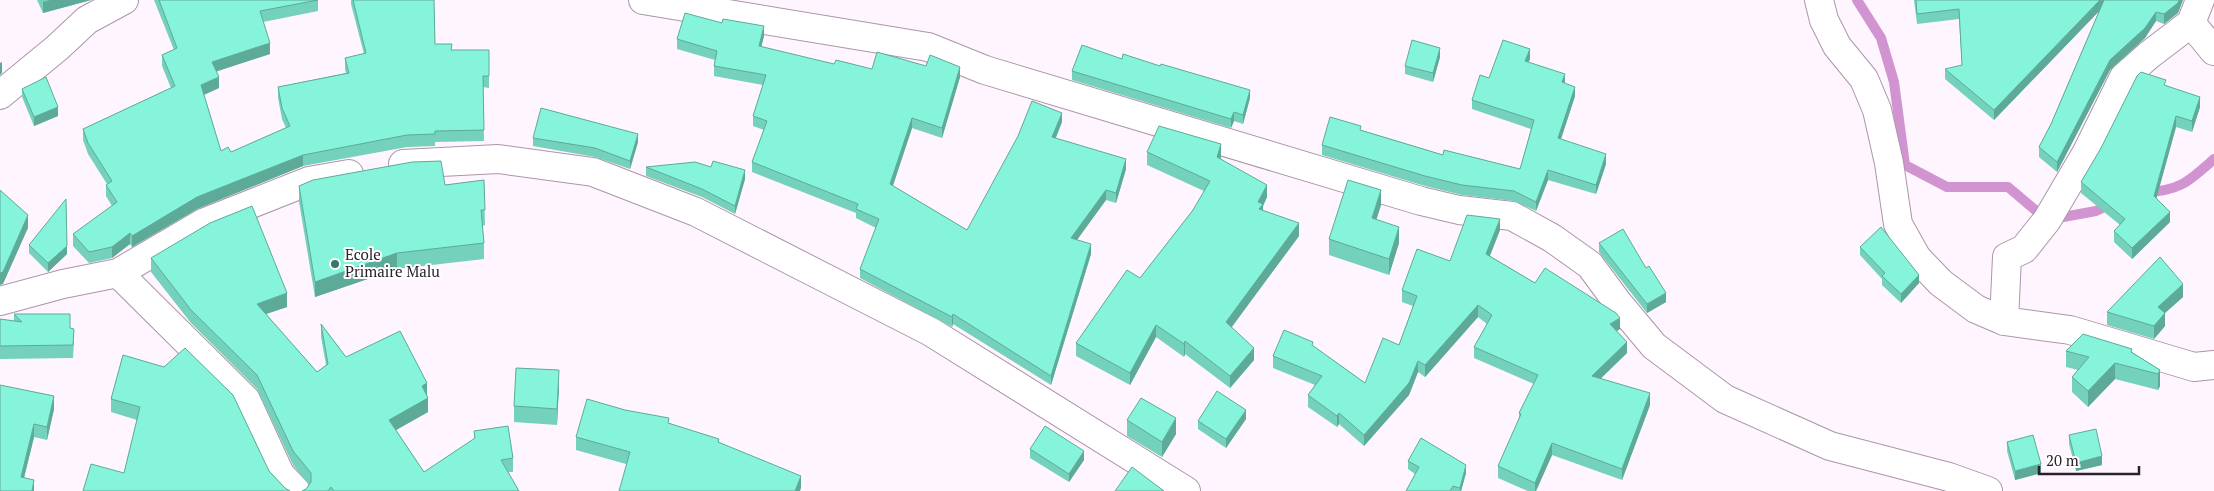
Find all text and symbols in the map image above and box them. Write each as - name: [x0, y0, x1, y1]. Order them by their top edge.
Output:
- place label: Ecole Primaire Malu: [345, 244, 440, 281]
- marker: Ecole Primaire Malu: [329, 258, 341, 270]
- scale bar: [2039, 444, 2139, 476]
- text: 20 m: [2046, 450, 2079, 470]

